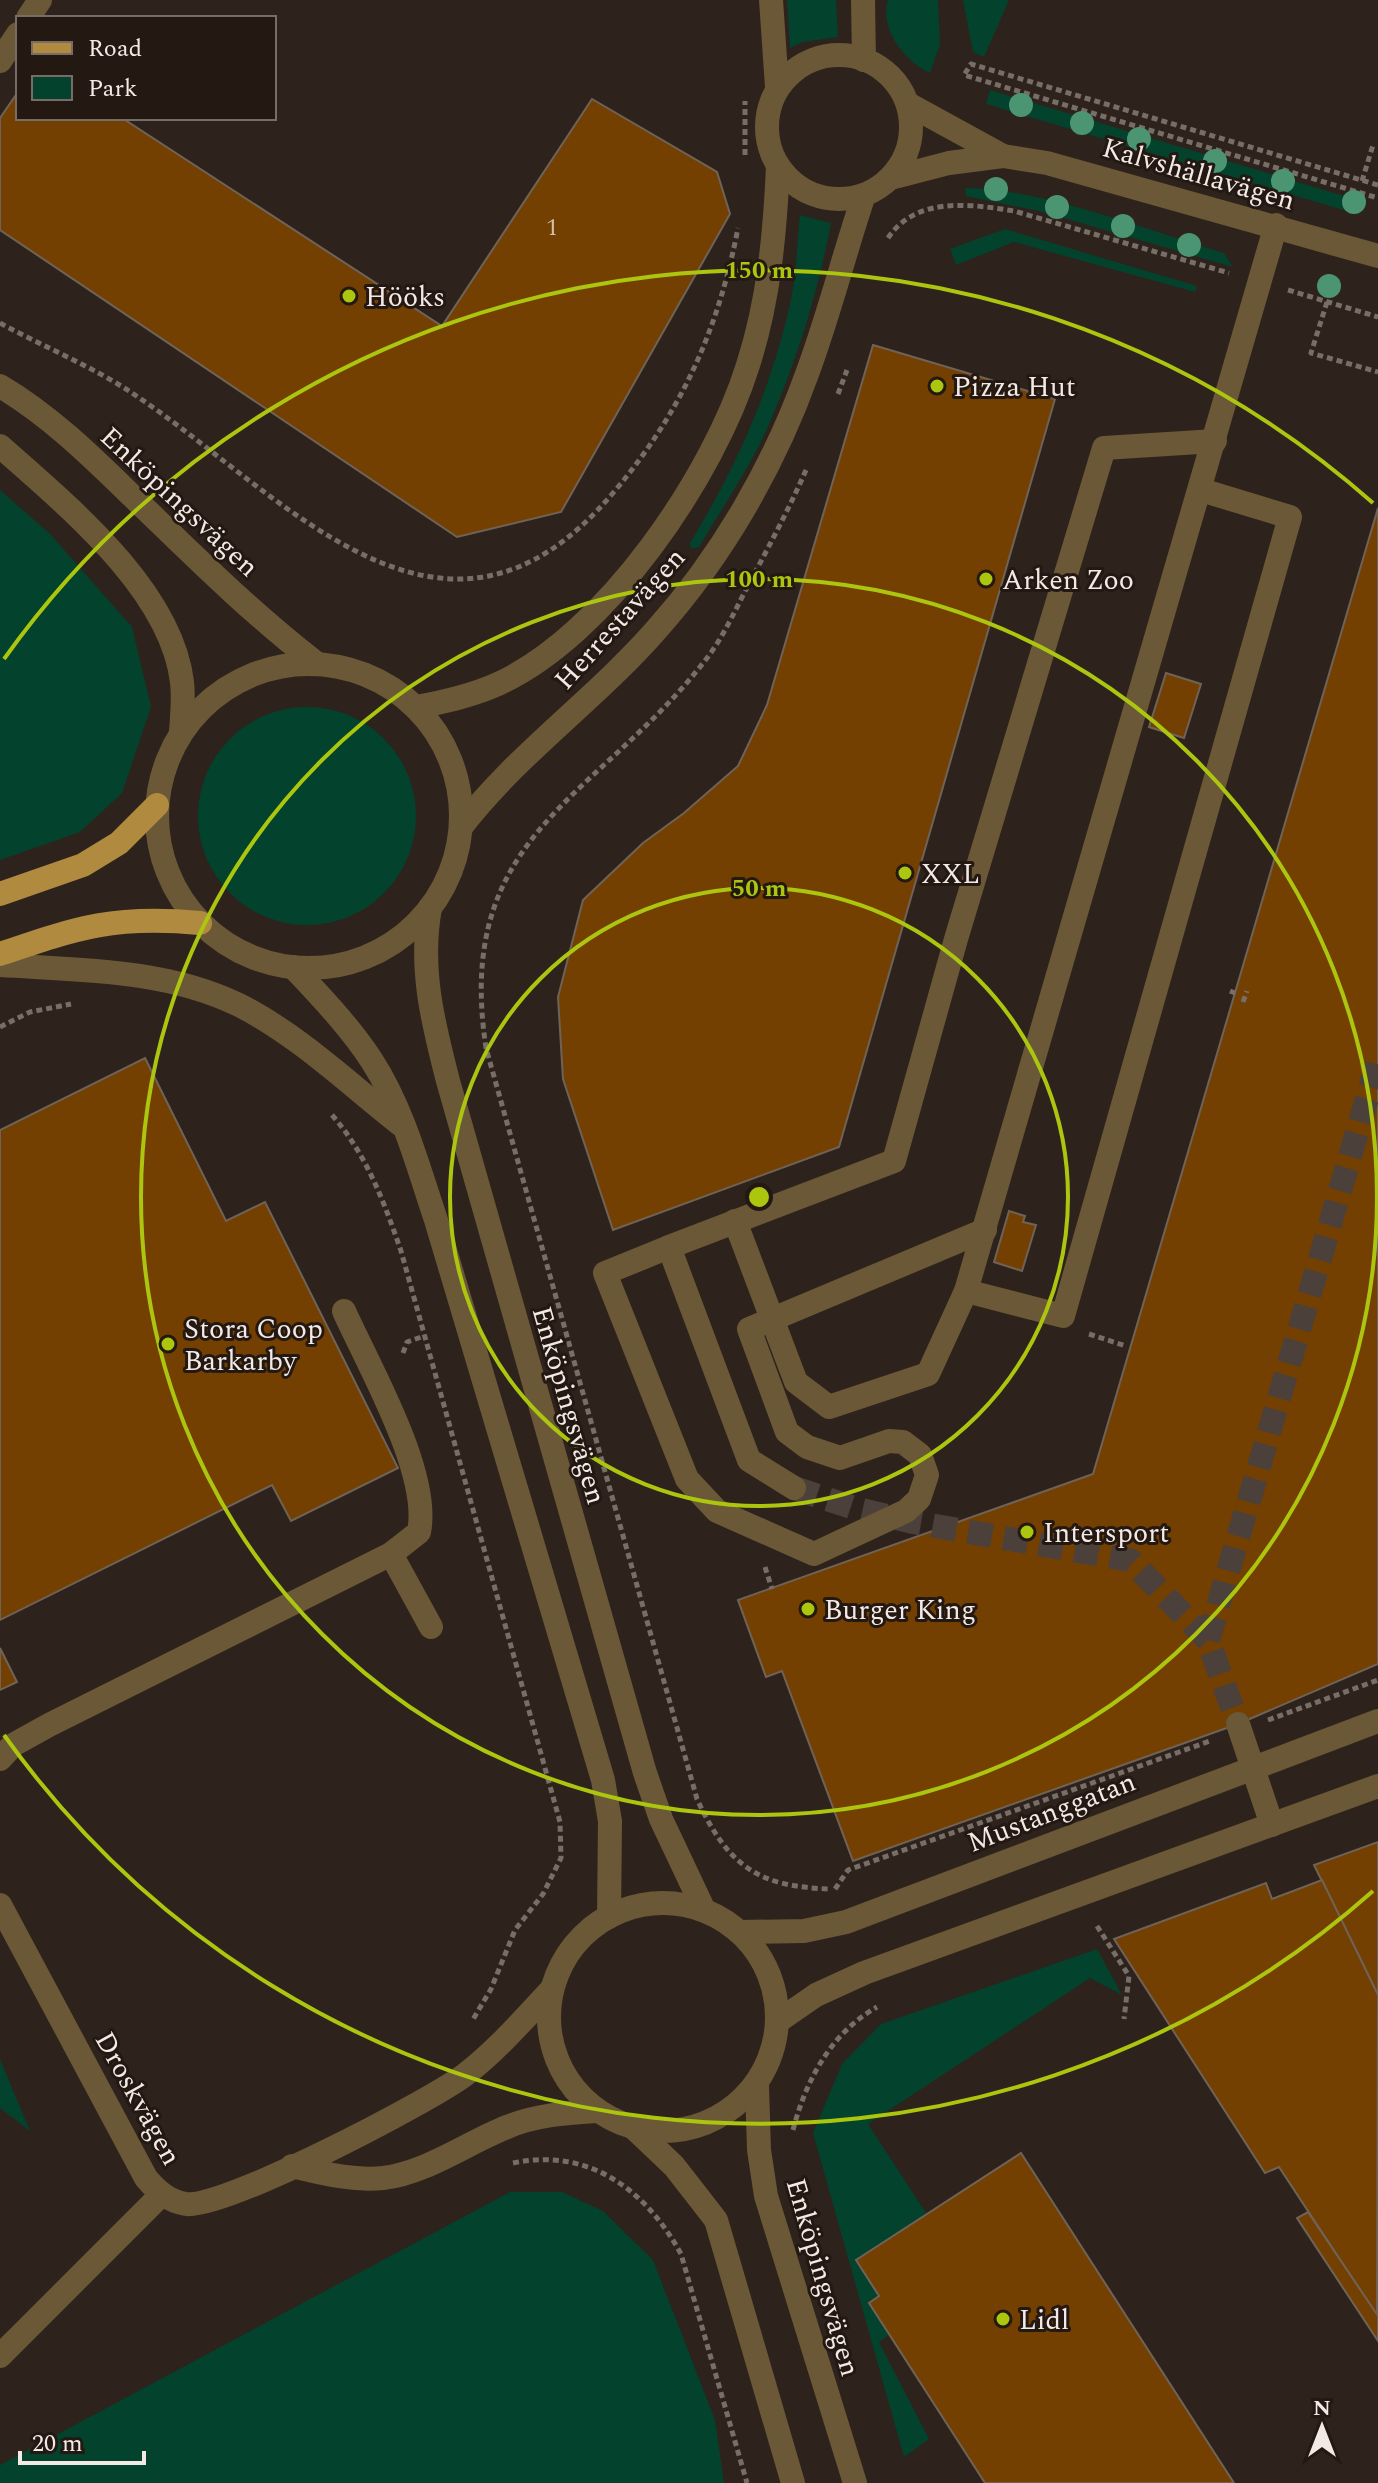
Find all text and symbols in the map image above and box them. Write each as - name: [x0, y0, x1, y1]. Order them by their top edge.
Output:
- legend: [16, 16, 276, 120]
- text: Road: [88, 31, 142, 67]
- text: Park: [88, 71, 138, 107]
- street label: Kalvshällavägen: [1097, 126, 1300, 222]
- house number: 1: [546, 210, 558, 246]
- text: 150 m: [725, 253, 793, 289]
- place label: Hööks: [365, 276, 445, 319]
- marker: Hööks: [340, 287, 358, 305]
- place label: Pizza Hut: [953, 366, 1076, 409]
- marker: Pizza Hut: [928, 377, 946, 395]
- street label: Enköpingsvägen: [90, 417, 268, 588]
- street label: Herrestavägen: [544, 538, 696, 700]
- place label: Arken Zoo: [1002, 559, 1134, 602]
- text: 100 m: [725, 562, 793, 598]
- marker: Arken Zoo: [977, 570, 995, 588]
- place label: XXL: [921, 853, 980, 896]
- marker: XXL: [896, 864, 914, 882]
- text: 50 m: [732, 871, 787, 907]
- centre of rings: [745, 1183, 773, 1211]
- street label: Enköpingsvägen: [520, 1301, 617, 1510]
- place label: Stora Coop Barkarby: [184, 1308, 323, 1383]
- marker: Stora Coop Barkarby: [159, 1335, 177, 1353]
- place label: Intersport: [1043, 1512, 1169, 1555]
- marker: Intersport: [1018, 1523, 1036, 1541]
- place label: Burger King: [824, 1589, 976, 1632]
- marker: Burger King: [799, 1600, 817, 1618]
- street label: Mustanggatan: [961, 1761, 1142, 1864]
- street label: Droskvägen: [83, 2024, 192, 2174]
- street label: Enköpingsvägen: [774, 2173, 871, 2382]
- place label: Lidl: [1019, 2299, 1069, 2342]
- marker: Lidl: [994, 2310, 1012, 2328]
- north arrow: [1282, 2387, 1362, 2467]
- text: N: [1313, 2392, 1331, 2425]
- scale bar: [20, 2415, 144, 2465]
- text: 20 m: [32, 2426, 83, 2462]

